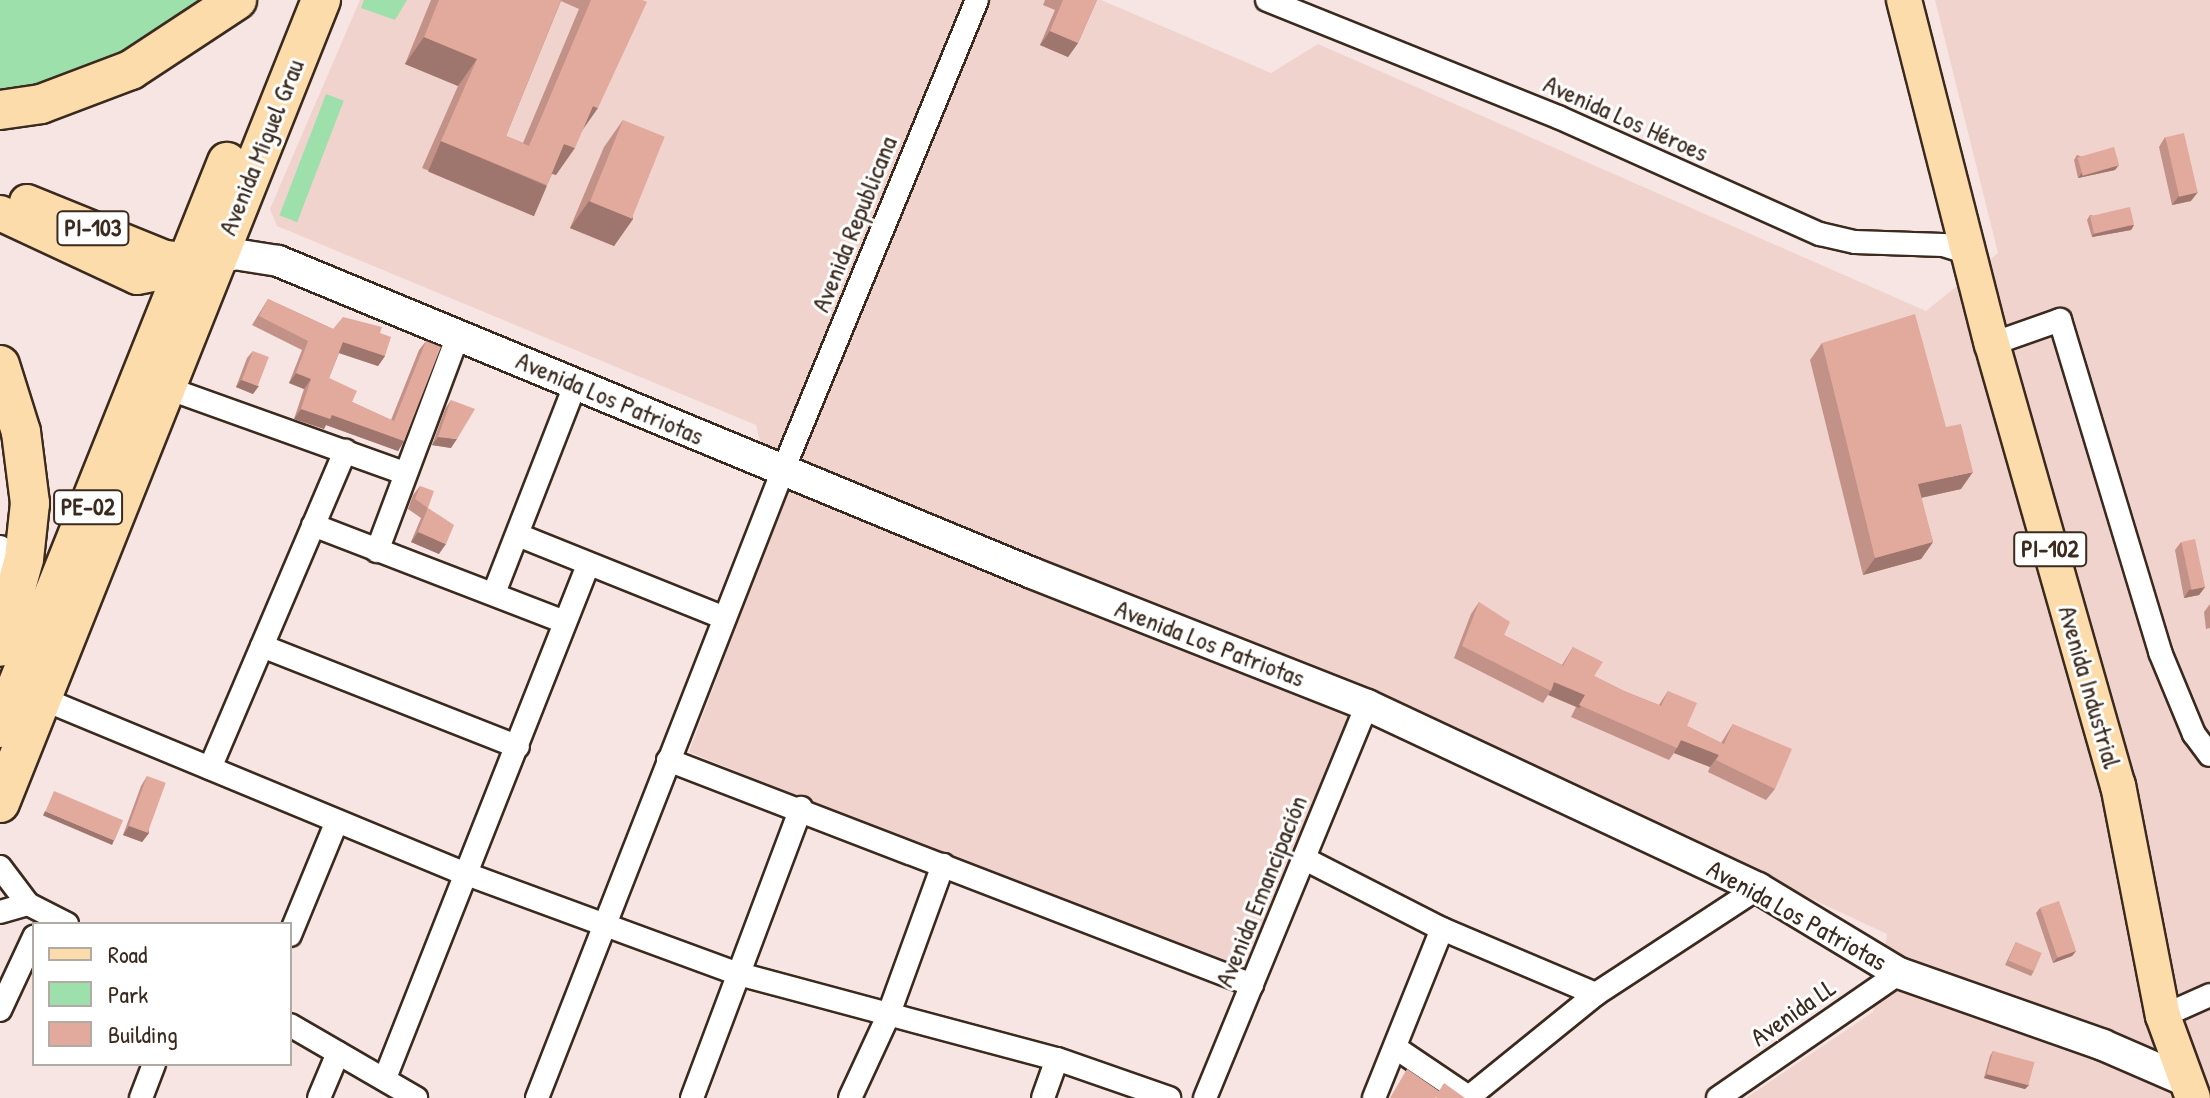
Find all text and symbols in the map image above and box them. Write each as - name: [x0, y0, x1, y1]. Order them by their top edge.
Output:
- street label: Avenida Miguel Grau: [212, 55, 310, 239]
- street label: Avenida Los Héroes: [1539, 68, 1713, 168]
- street label: Avenida Republicana: [805, 132, 903, 316]
- road number: PI-103: [55, 208, 131, 248]
- street label: Avenida Los Patriotas: [512, 344, 708, 452]
- road number: PE-02: [52, 487, 124, 527]
- road number: PI-102: [2012, 529, 2088, 569]
- street label: Avenida Los Patriotas: [1111, 592, 1309, 694]
- street label: Avenida Industrial: [2052, 602, 2128, 772]
- street label: Avenida Emancipación: [1208, 791, 1314, 991]
- street label: Avenida Los Patriotas: [1702, 853, 1892, 977]
- legend: [32, 922, 292, 1066]
- text: Road: [108, 938, 147, 970]
- street label: Avenida LL: [1744, 971, 1842, 1053]
- text: Park: [108, 978, 148, 1010]
- text: Building: [108, 1018, 178, 1050]

